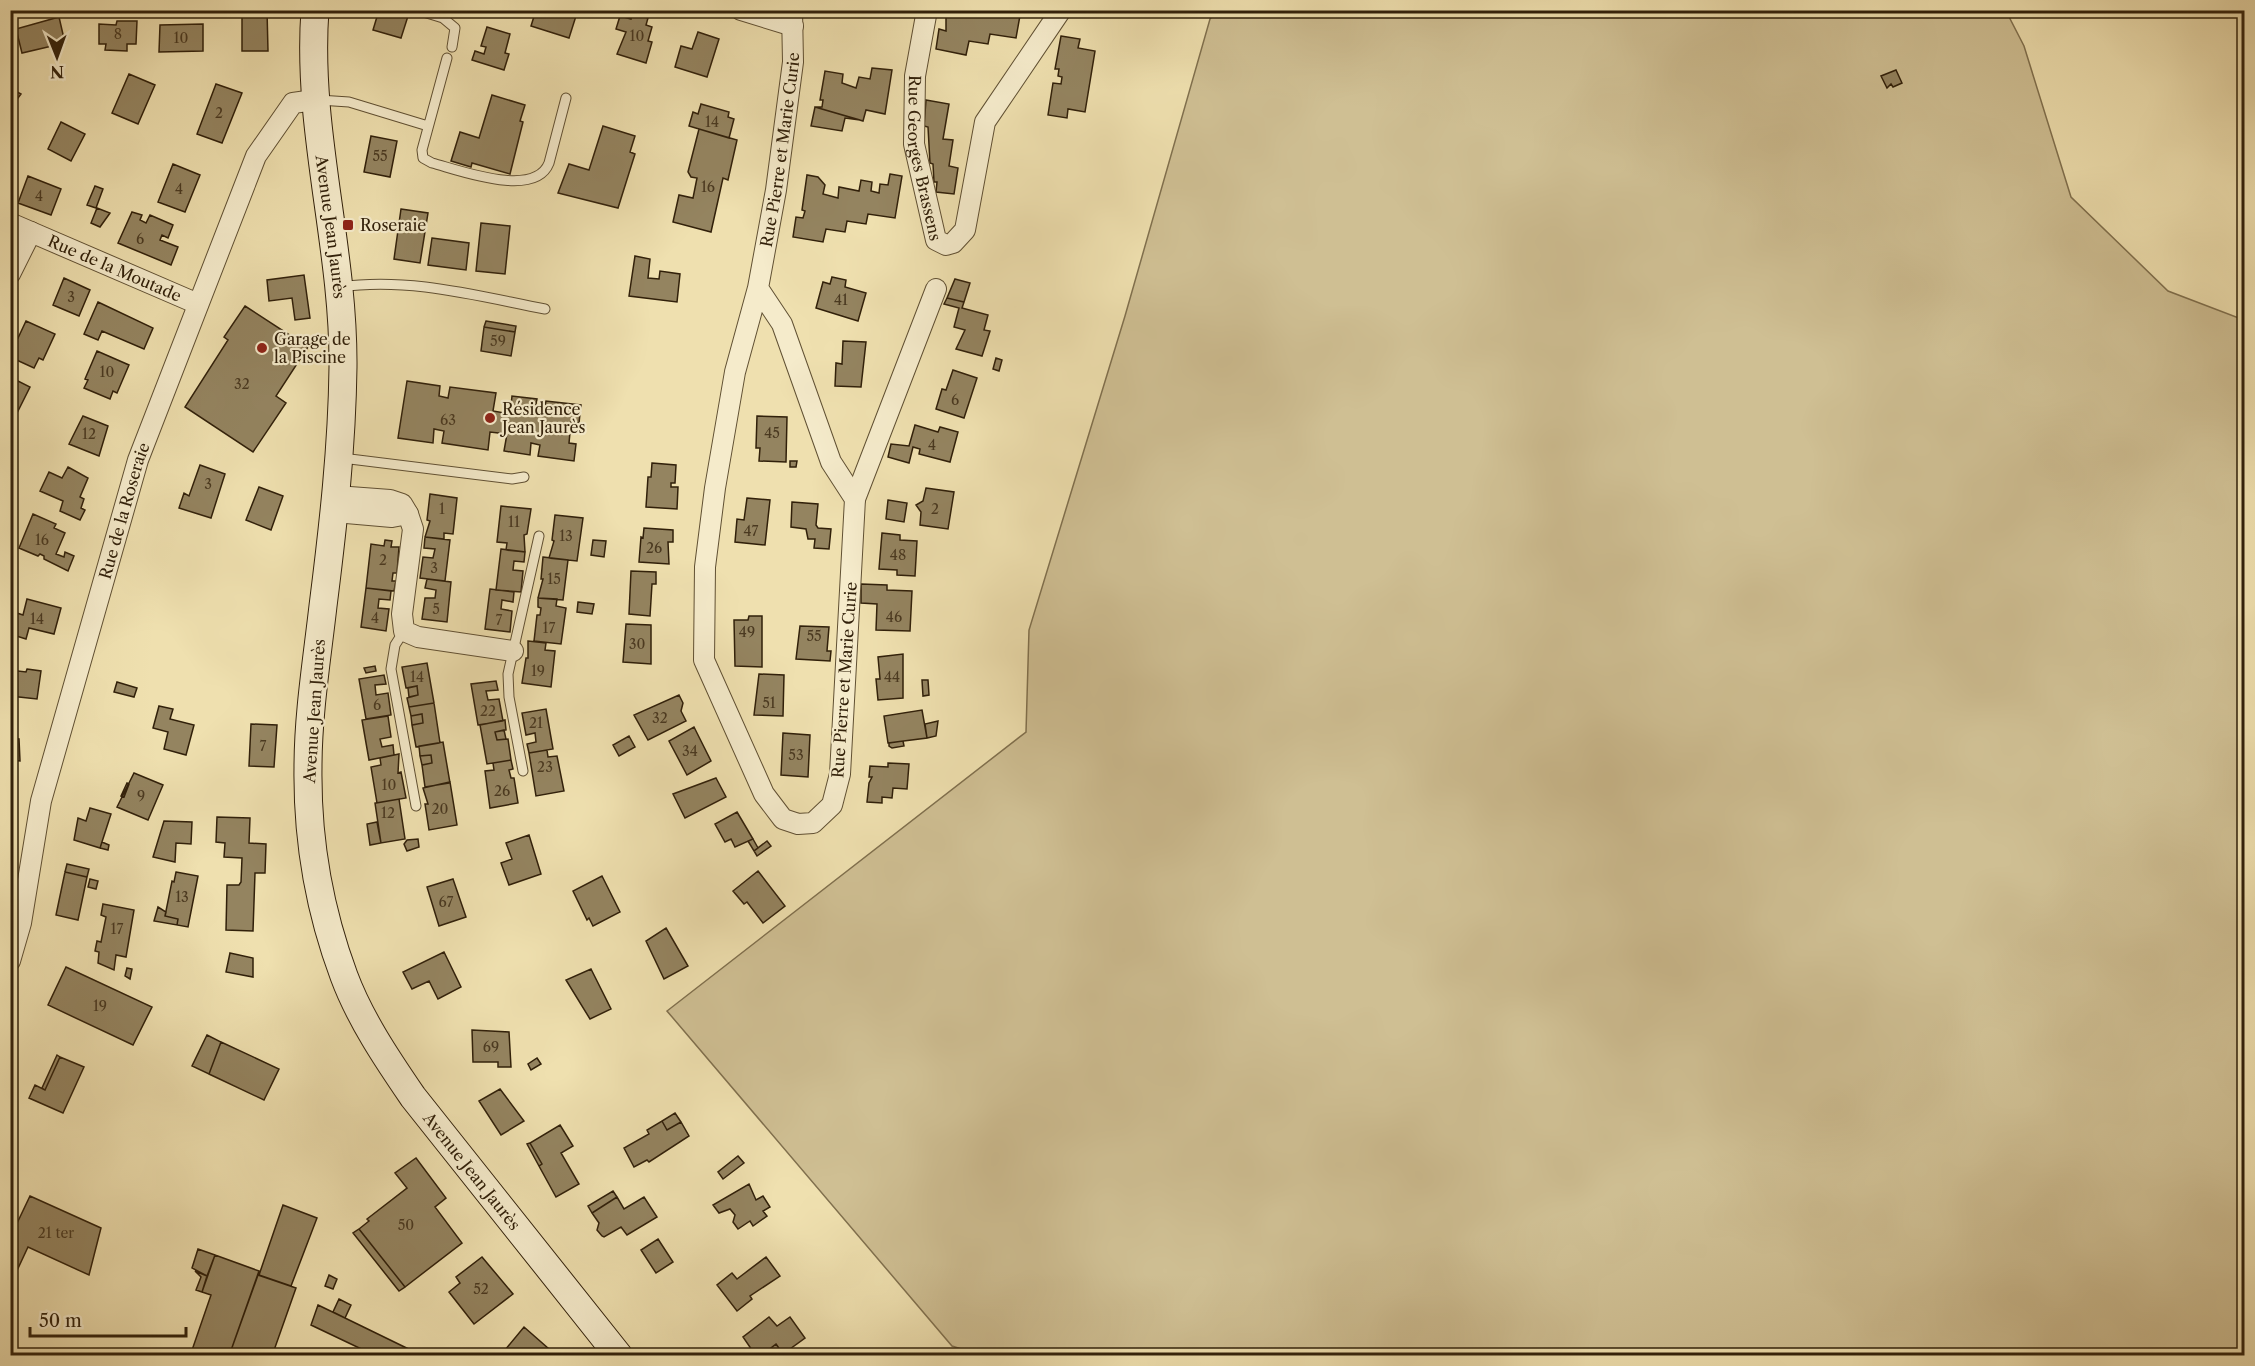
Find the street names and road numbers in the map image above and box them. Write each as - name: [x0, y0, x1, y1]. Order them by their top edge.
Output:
- street label: Rue Pierre et Marie Curie: [756, 52, 803, 249]
- street label: Rue Georges Brassens: [904, 75, 946, 243]
- street label: Avenue Jean Jaurès: [311, 153, 350, 300]
- street label: Rue de la Moutade: [45, 231, 185, 306]
- street label: Rue de la Roseraie: [95, 440, 154, 581]
- street label: Rue Pierre et Marie Curie: [827, 581, 861, 779]
- street label: Avenue Jean Jaurès: [299, 638, 329, 785]
- street label: Avenue Jean Jaurès: [418, 1107, 525, 1234]

